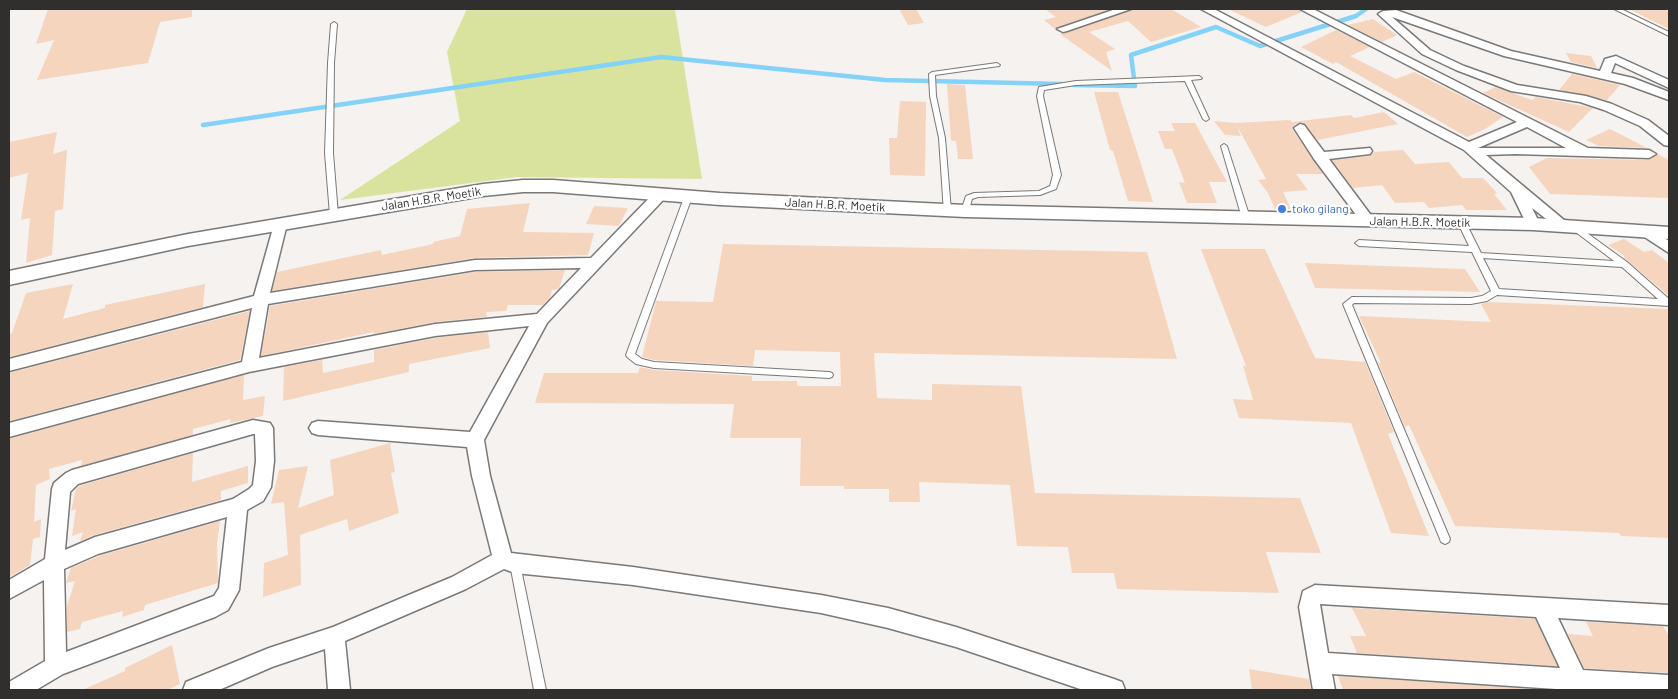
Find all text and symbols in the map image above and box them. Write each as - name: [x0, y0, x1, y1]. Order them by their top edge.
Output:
- street label: Jalan H.B.R. Moetik: [380, 184, 482, 214]
- street label: Jalan H.B.R. Moetik: [784, 195, 886, 215]
- place label: toko gilang: [1292, 202, 1349, 216]
- marker: toko gilang: [1276, 203, 1288, 215]
- street label: Jalan H.B.R. Moetik: [1370, 214, 1470, 230]

